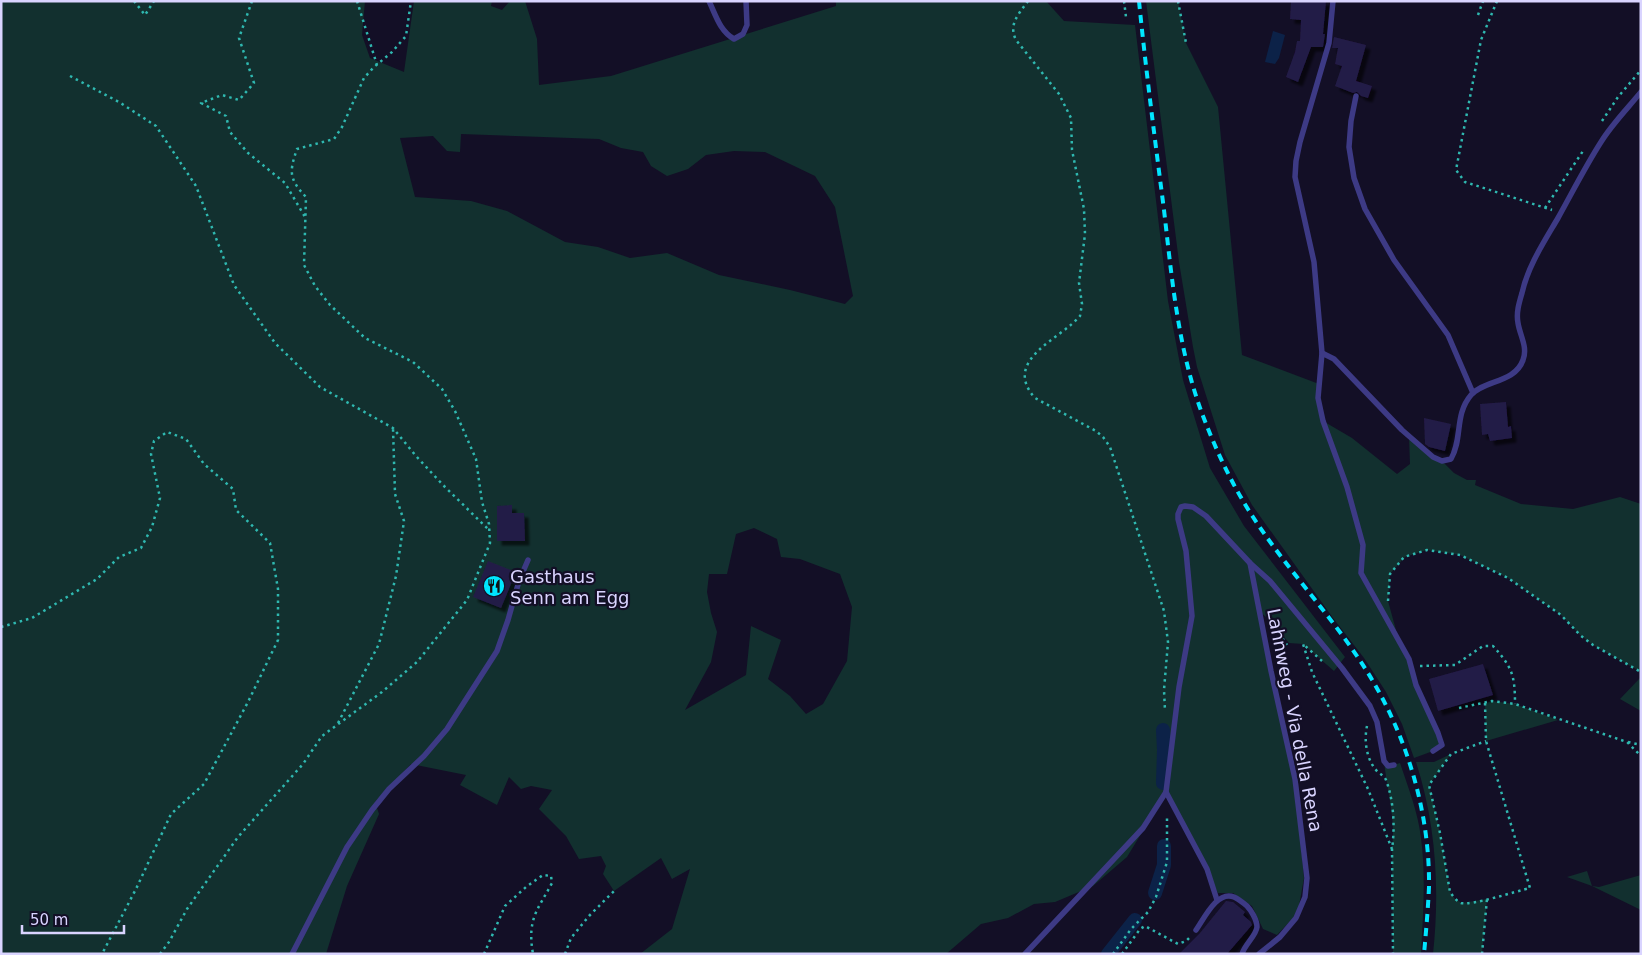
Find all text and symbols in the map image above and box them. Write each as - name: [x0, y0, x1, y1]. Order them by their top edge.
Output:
- place label: Gasthaus Senn am Egg: [510, 566, 630, 608]
- restaurant icon: Gasthaus Senn am Egg: [482, 574, 506, 598]
- street label: Lahnweg - Via della Rena: [1263, 606, 1327, 834]
- scale bar: [22, 902, 125, 934]
- text: 50 m: [30, 911, 68, 929]

